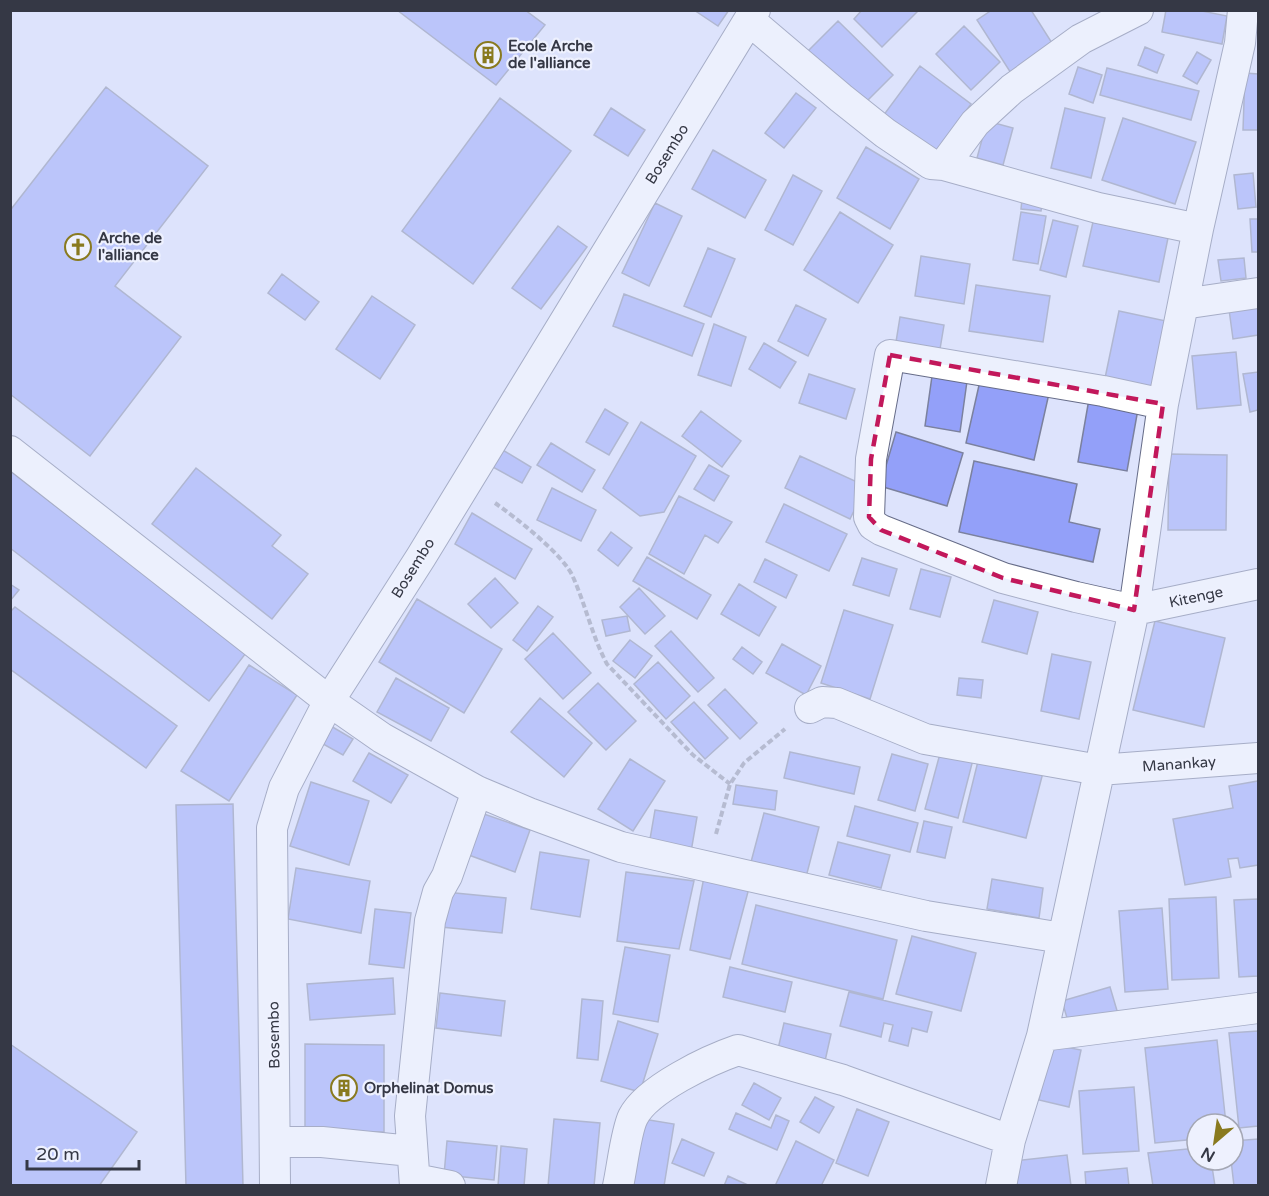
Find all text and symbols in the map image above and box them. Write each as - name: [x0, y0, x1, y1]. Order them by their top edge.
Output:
- place label: Ecole Arche de l'alliance: [508, 37, 593, 72]
- building icon: Ecole Arche de l'alliance: [473, 40, 503, 70]
- street label: Bosembo: [641, 121, 693, 187]
- place label: Arche de l'alliance: [98, 229, 163, 264]
- church icon: Arche de l'alliance: [63, 232, 93, 262]
- street label: Bosembo: [387, 535, 439, 601]
- street label: Kitenge: [1167, 582, 1225, 612]
- street label: Manankay: [1141, 752, 1217, 776]
- street label: Bosembo: [264, 1001, 284, 1069]
- building icon: Orphelinat Domus: [329, 1073, 359, 1103]
- place label: Orphelinat Domus: [364, 1079, 494, 1098]
- north arrow: [1185, 1112, 1245, 1172]
- scale bar: [27, 1133, 140, 1171]
- text: N: [1198, 1142, 1219, 1166]
- text: 20 m: [36, 1143, 80, 1165]

